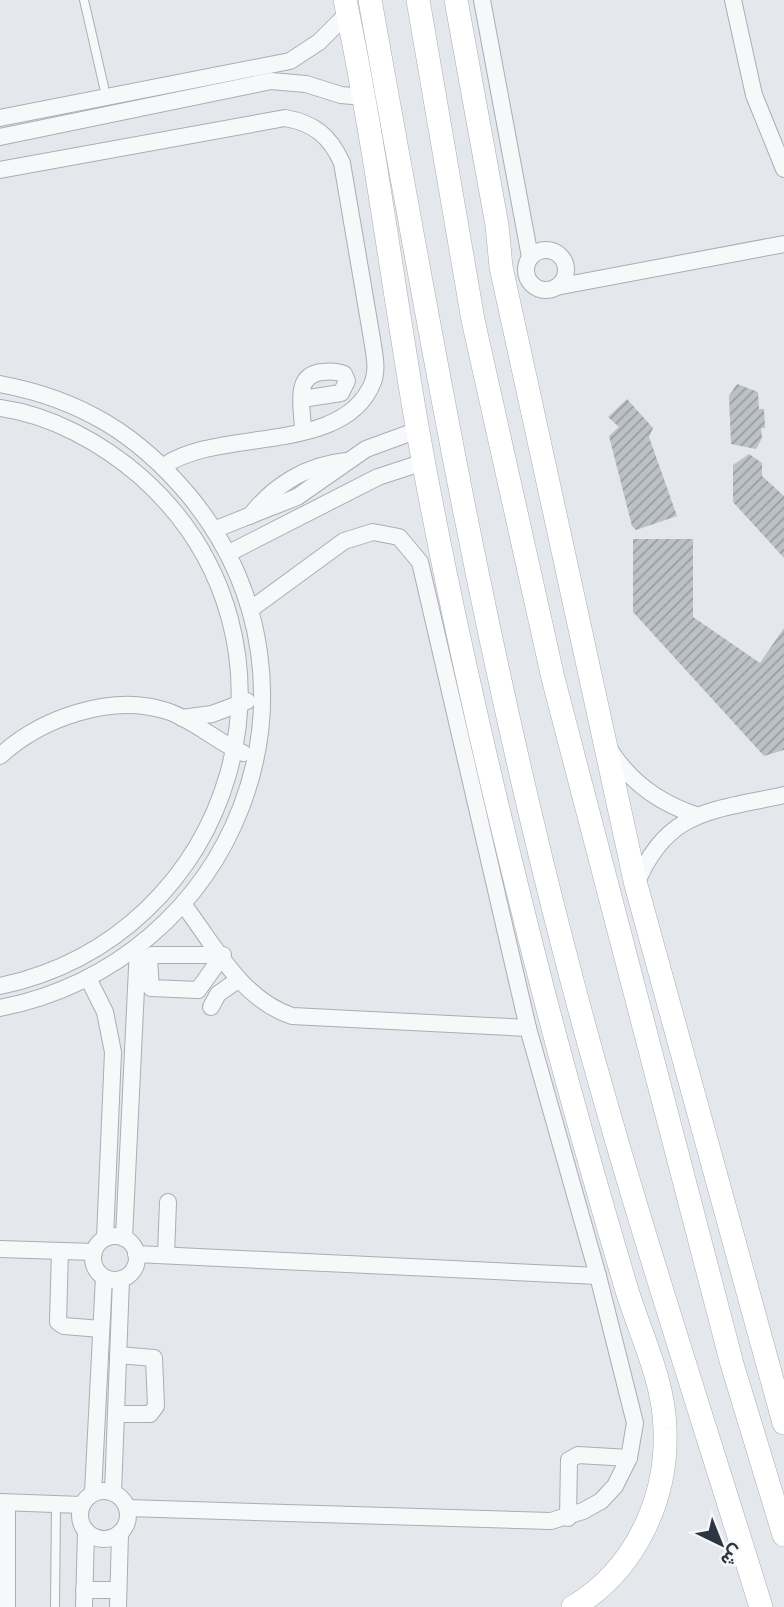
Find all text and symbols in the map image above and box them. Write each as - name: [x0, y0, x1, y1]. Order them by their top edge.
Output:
- north arrow: [686, 1509, 756, 1579]
- text: ش: [715, 1539, 750, 1574]

